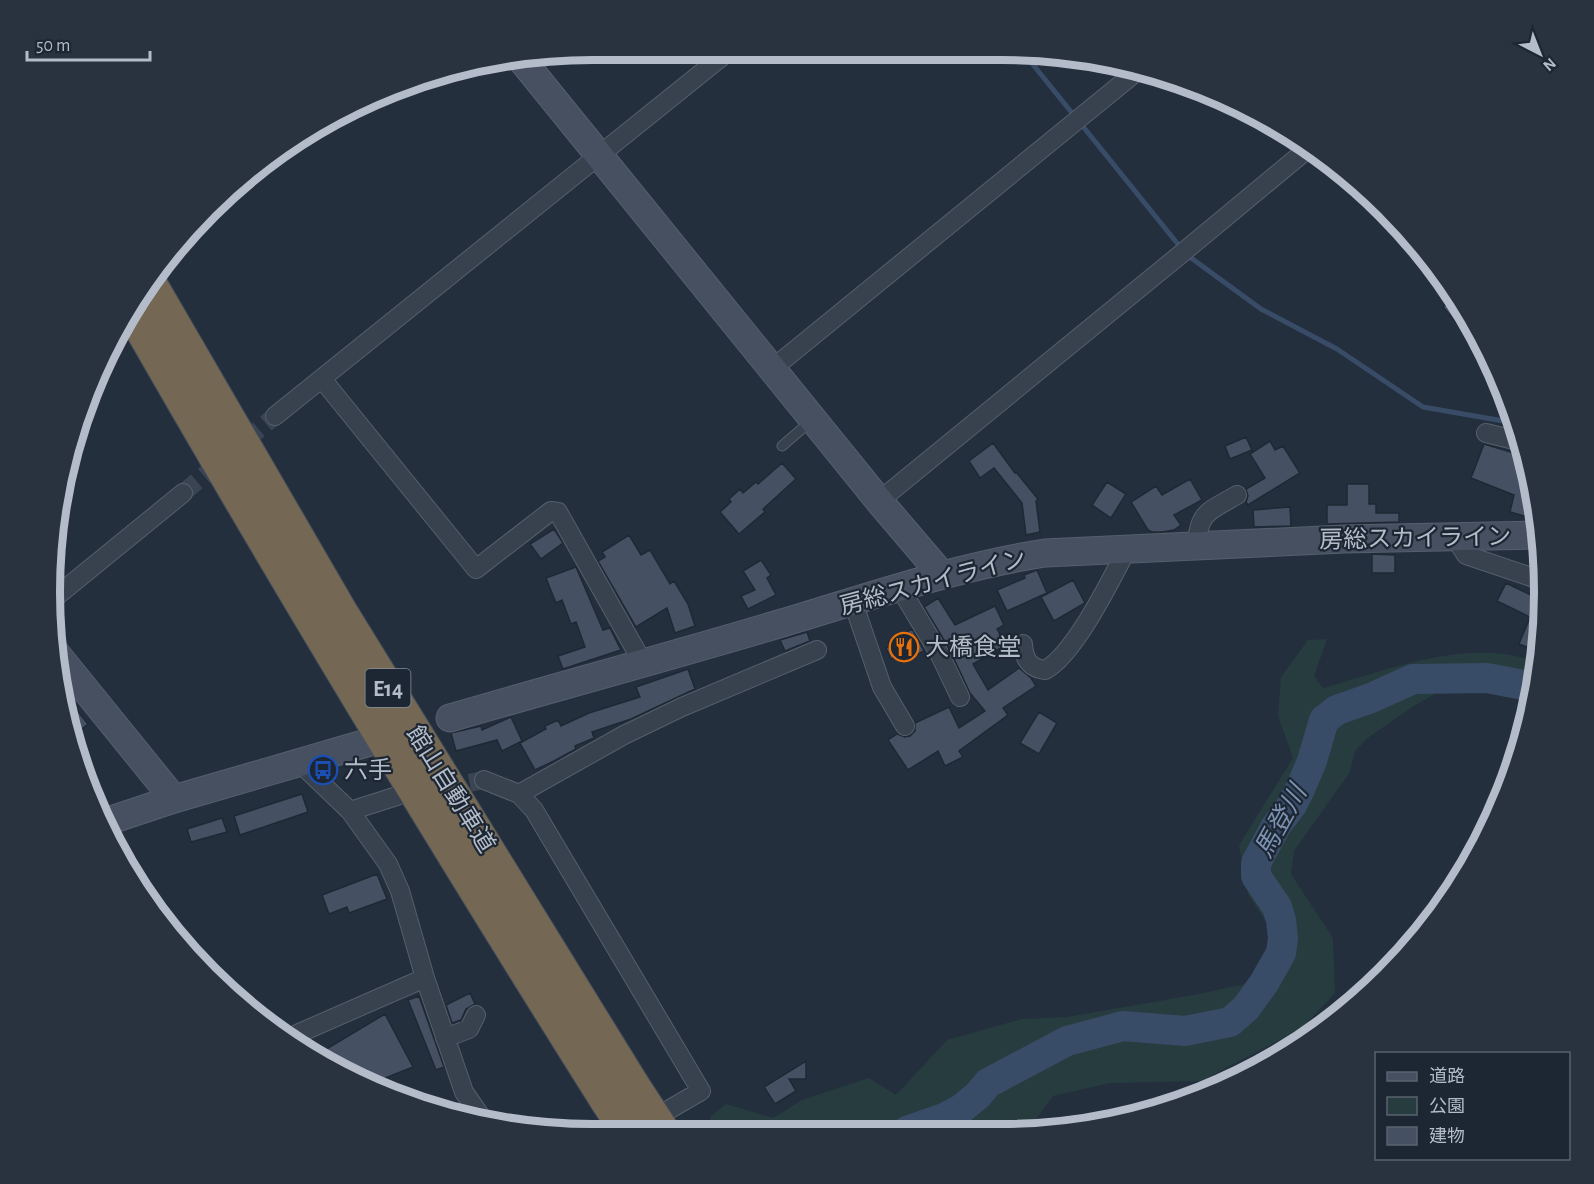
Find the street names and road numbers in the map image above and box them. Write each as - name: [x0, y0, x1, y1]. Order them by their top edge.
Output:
- street label: 房総スカイライン: [1319, 523, 1511, 553]
- street label: 房総スカイライン: [837, 545, 1029, 619]
- road number: E14: [366, 669, 410, 707]
- street label: 館山自動車道: [402, 721, 500, 857]

